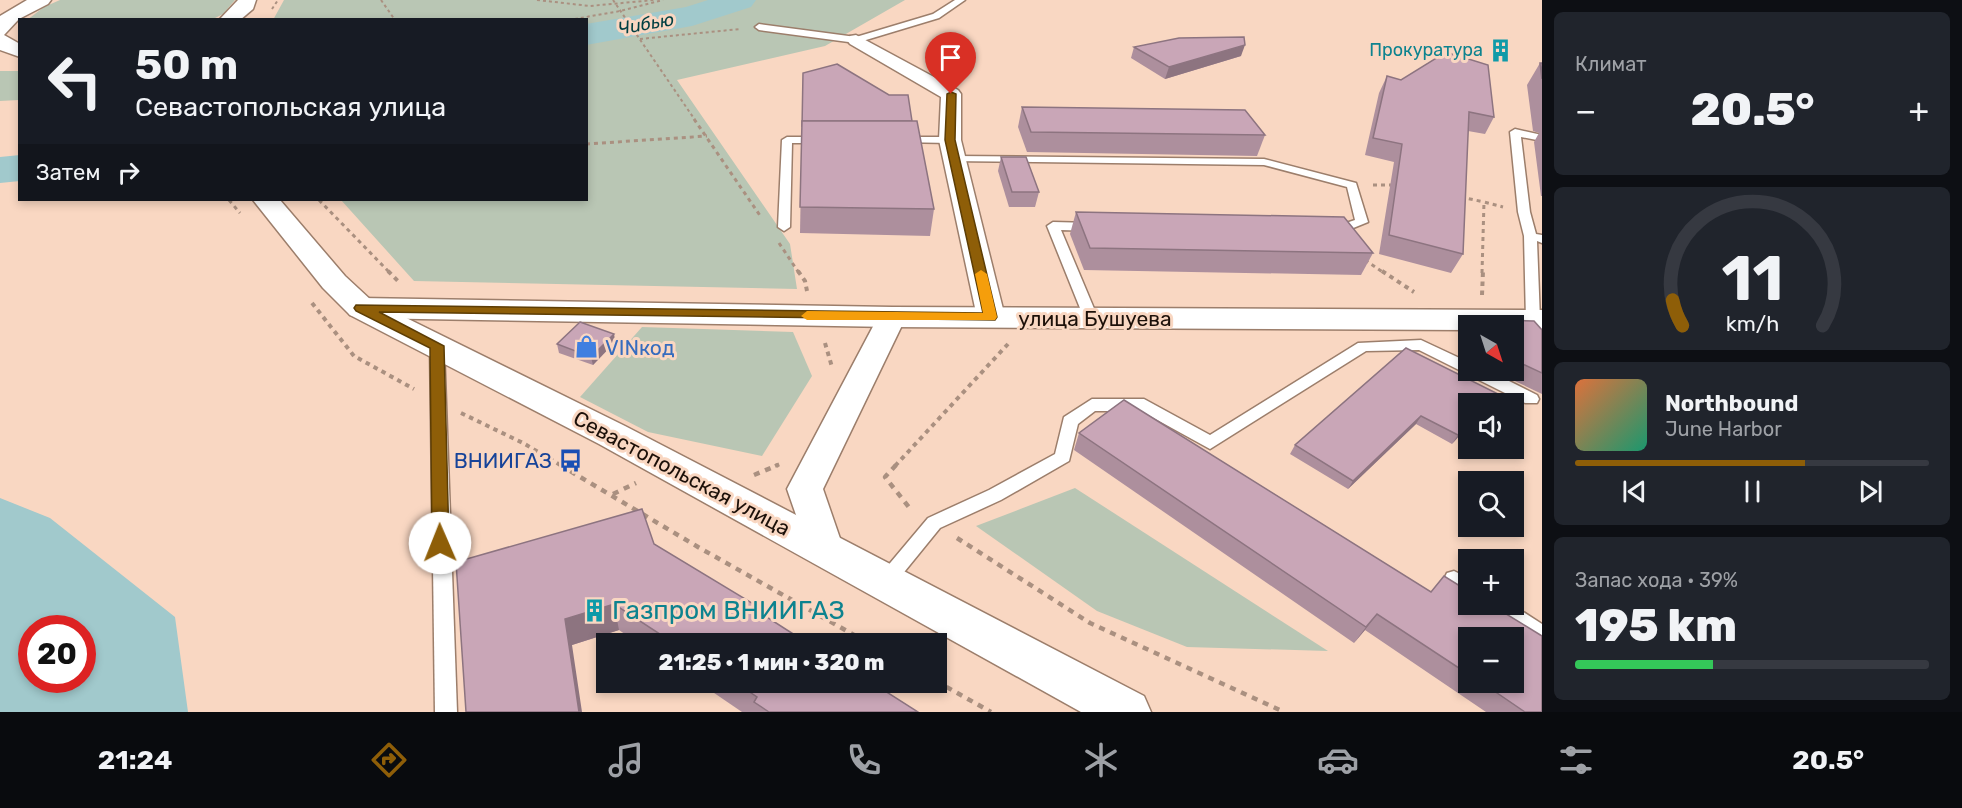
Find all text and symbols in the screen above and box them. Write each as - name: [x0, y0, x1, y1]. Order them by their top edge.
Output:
- water label: Чибью: [616, 8, 676, 40]
- pin: [925, 32, 976, 94]
- building icon: Прокуратура: [1488, 37, 1514, 63]
- place label: Прокуратура: [1369, 39, 1483, 61]
- text: 50 m: [135, 40, 238, 90]
- icon: arrive: [934, 41, 967, 74]
- icon: left: [36, 42, 114, 120]
- text: Климат: [1575, 52, 1647, 76]
- text: 20.5°: [1690, 83, 1815, 136]
- text: Севастопольская улица: [135, 91, 446, 123]
- text: −: [1575, 91, 1596, 130]
- text: +: [1908, 91, 1929, 130]
- icon: right: [112, 156, 145, 189]
- text: Затем: [36, 159, 100, 186]
- text: 11: [1721, 242, 1783, 316]
- street label: улица Бушуева: [1018, 306, 1172, 331]
- text: km/h: [1725, 311, 1779, 336]
- north arrow: [1458, 315, 1524, 381]
- map controls: [1458, 315, 1524, 693]
- shop icon: VINкод: [574, 334, 600, 360]
- place label: VINкод: [605, 335, 675, 360]
- text: Northbound: [1665, 390, 1798, 417]
- button: sound: [1458, 393, 1524, 459]
- street label: Севастопольская улица: [569, 405, 795, 541]
- text: June Harbor: [1665, 417, 1782, 441]
- bus stop icon: ВНИИГАЗ: [557, 447, 583, 473]
- place label: ВНИИГАЗ: [454, 448, 552, 473]
- button: search: [1458, 471, 1524, 537]
- icon: previous: [1618, 475, 1651, 508]
- icon: pause: [1736, 475, 1769, 508]
- icon: next: [1854, 475, 1887, 508]
- position arrow: [408, 511, 472, 575]
- button: +: [1458, 549, 1524, 615]
- text: Запас хода · 39%: [1575, 568, 1738, 592]
- place label: Газпром ВНИИГАЗ: [612, 595, 845, 626]
- building icon: Газпром ВНИИГАЗ: [581, 597, 607, 623]
- text: 195 km: [1575, 599, 1737, 652]
- speed limit sign: 20: [18, 615, 96, 693]
- button: −: [1458, 627, 1524, 693]
- text: 21:25 · 1 мин · 320 m: [659, 649, 885, 676]
- icon: directions: [368, 739, 410, 781]
- icon: music: [605, 739, 647, 781]
- icon: phone: [843, 739, 885, 781]
- icon: climate: [1080, 739, 1122, 781]
- icon: car: [1317, 739, 1359, 781]
- icon: filters: [1555, 739, 1597, 781]
- text: 21:24: [98, 744, 172, 776]
- text: 20.5°: [1792, 744, 1864, 776]

